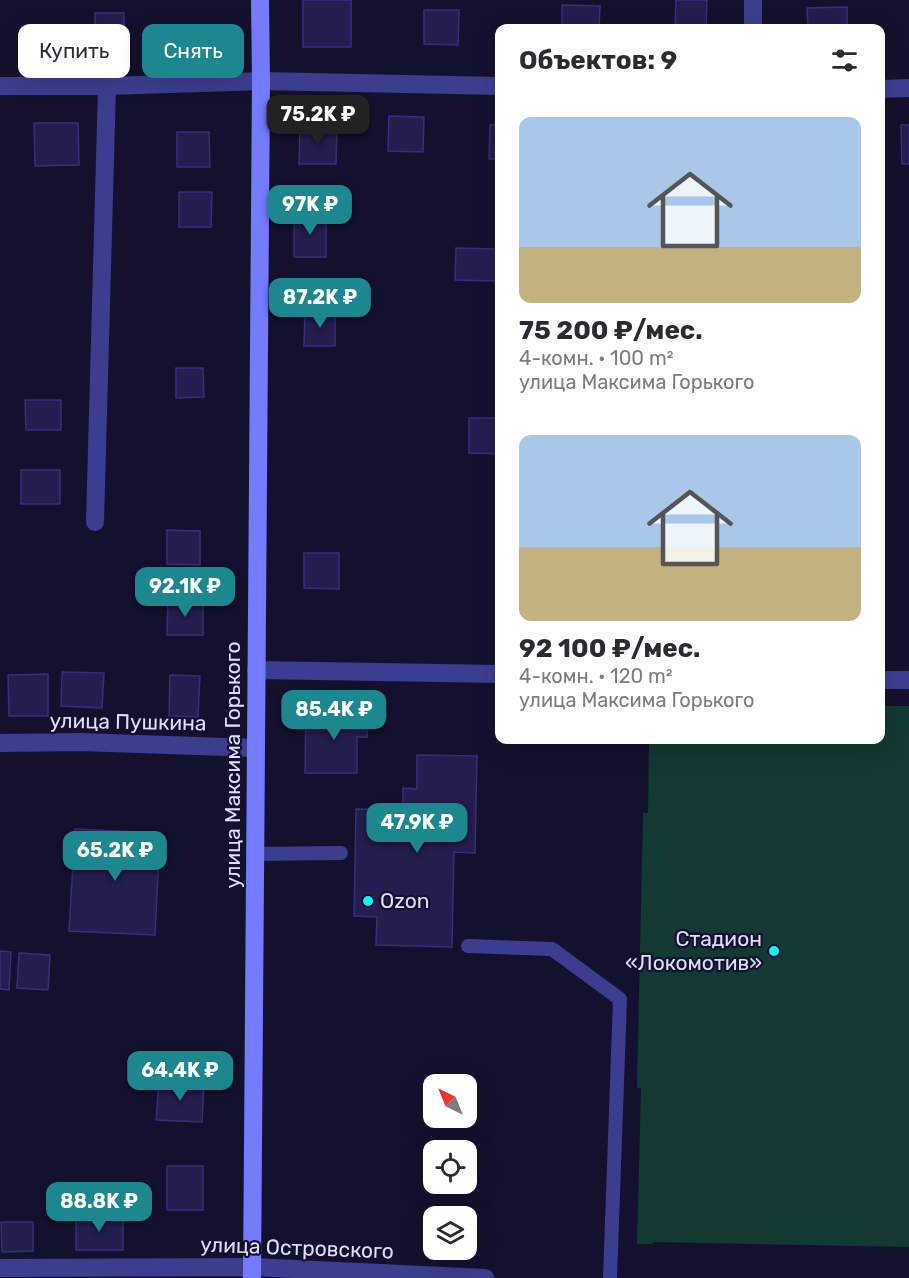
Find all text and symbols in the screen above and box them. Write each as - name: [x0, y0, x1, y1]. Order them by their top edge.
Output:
- chip: Купить: [18, 24, 130, 78]
- chip: Снять: [142, 24, 244, 78]
- icon: filters: [828, 44, 861, 77]
- text: Объектов: 9: [519, 45, 677, 76]
- pin: 75.2K ₽: [263, 95, 373, 146]
- text: 75.2K ₽: [281, 102, 355, 126]
- icon: home: [636, 156, 744, 264]
- pin: 97K ₽: [268, 185, 352, 236]
- text: 97K ₽: [282, 192, 338, 216]
- pin: 87.2K ₽: [265, 278, 375, 329]
- text: 87.2K ₽: [283, 285, 357, 309]
- text: 75 200 ₽/мес.: [519, 315, 703, 346]
- text: 4-комн. · 100 m²: [519, 346, 674, 370]
- text: улица Максима Горького: [519, 370, 754, 394]
- icon: home: [636, 474, 744, 582]
- pin: 92.1K ₽: [130, 567, 240, 618]
- text: 92.1K ₽: [149, 574, 221, 598]
- text: 92 100 ₽/мес.: [519, 633, 700, 664]
- street label: улица Максима Горького: [220, 641, 245, 889]
- text: 4-комн. · 120 m²: [519, 664, 673, 688]
- text: улица Максима Горького: [519, 688, 754, 712]
- pin: 85.4K ₽: [279, 690, 389, 741]
- text: 85.4K ₽: [295, 697, 373, 721]
- street label: улица Пушкина: [49, 708, 207, 735]
- pin: 47.9K ₽: [362, 803, 472, 854]
- text: 47.9K ₽: [380, 810, 454, 834]
- pin: 65.2K ₽: [60, 831, 170, 882]
- text: 65.2K ₽: [77, 838, 153, 862]
- place label: Ozon: [380, 888, 430, 913]
- marker: Ozon: [361, 894, 375, 908]
- place label: Стадион «Локомотив»: [625, 926, 762, 975]
- marker: Стадион «Локомотив»: [767, 944, 781, 958]
- pin: 64.4K ₽: [125, 1051, 235, 1102]
- text: 64.4K ₽: [141, 1058, 219, 1082]
- north arrow: [423, 1074, 477, 1128]
- map controls: [423, 1074, 477, 1260]
- button: locate: [423, 1140, 477, 1194]
- pin: 88.8K ₽: [44, 1182, 154, 1233]
- text: 88.8K ₽: [60, 1189, 138, 1213]
- button: layers: [423, 1206, 477, 1260]
- street label: улица Островского: [200, 1232, 394, 1263]

